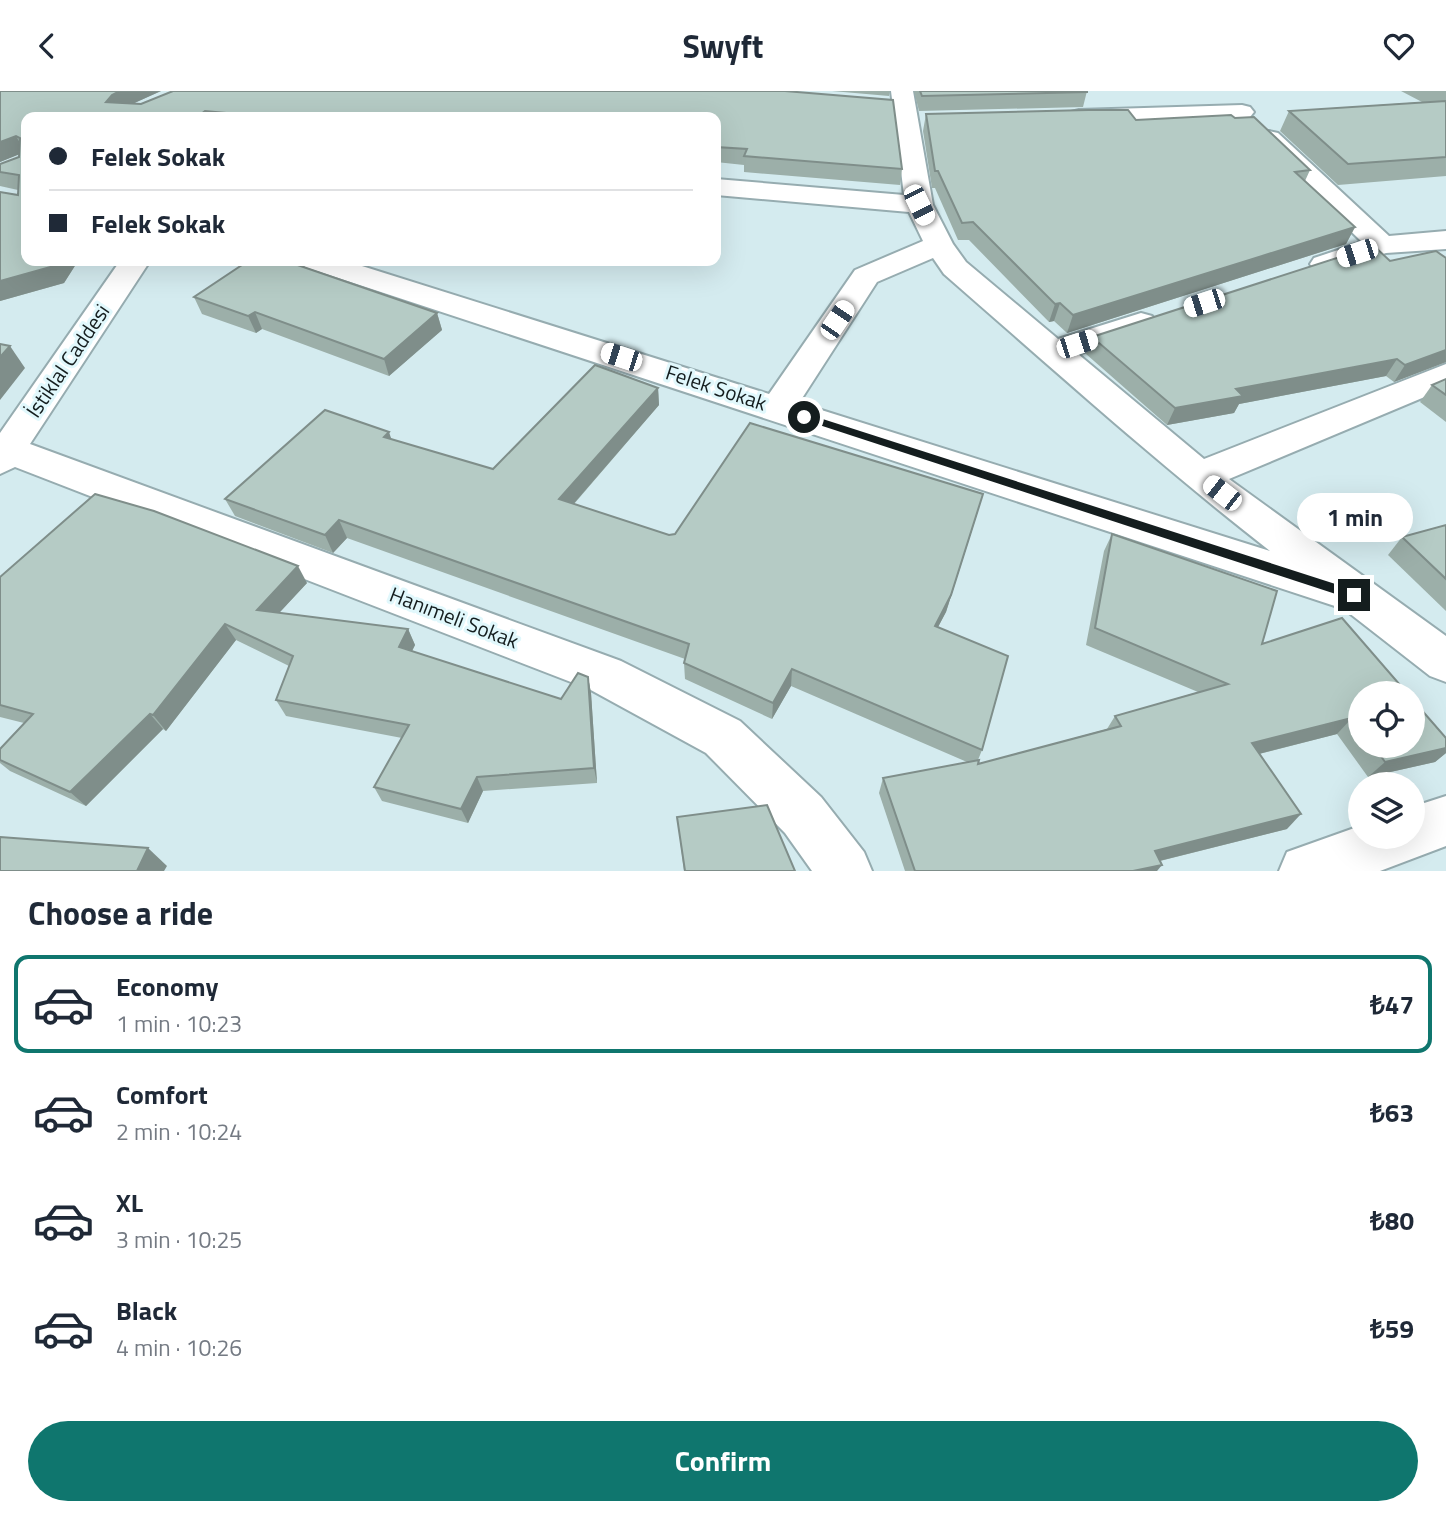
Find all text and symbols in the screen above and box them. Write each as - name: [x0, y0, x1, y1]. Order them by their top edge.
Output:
- text: Swyft: [683, 22, 763, 70]
- icon: back: [28, 27, 66, 65]
- icon: heart: [1380, 27, 1418, 65]
- text: Felek Sokak: [91, 137, 225, 176]
- car: [901, 182, 938, 228]
- text: Felek Sokak: [91, 204, 225, 243]
- car: [1334, 237, 1381, 269]
- car: [1181, 287, 1228, 319]
- street label: İstiklal Caddesi: [17, 297, 117, 424]
- car: [817, 297, 858, 343]
- car: [1054, 328, 1101, 360]
- car: [598, 341, 645, 373]
- street label: Felek Sokak: [662, 356, 771, 418]
- route start: [788, 401, 820, 433]
- car: [1199, 472, 1246, 514]
- callout: 1 min: [1296, 493, 1412, 543]
- text: 1 min: [1327, 500, 1383, 535]
- street label: Hanımeli Sokak: [385, 578, 524, 656]
- route end: [1338, 579, 1370, 611]
- map controls: [1348, 681, 1425, 849]
- button: locate: [1348, 681, 1425, 758]
- button: layers: [1348, 772, 1425, 849]
- text: Choose a ride: [28, 889, 213, 937]
- text: Economy: [116, 967, 218, 1006]
- icon: car: [32, 973, 95, 1036]
- text: ₺47: [1370, 985, 1414, 1024]
- text: 1 min · 10:23: [116, 1006, 242, 1041]
- text: Comfort: [116, 1075, 208, 1114]
- icon: car: [32, 1081, 95, 1144]
- text: ₺63: [1370, 1093, 1414, 1132]
- text: 2 min · 10:24: [116, 1114, 242, 1149]
- text: XL: [116, 1183, 143, 1222]
- icon: car: [32, 1189, 95, 1252]
- text: ₺80: [1370, 1201, 1414, 1240]
- text: 3 min · 10:25: [116, 1222, 242, 1257]
- text: Black: [116, 1291, 177, 1330]
- icon: car: [32, 1297, 95, 1360]
- text: ₺59: [1370, 1309, 1414, 1348]
- text: 4 min · 10:26: [116, 1330, 242, 1365]
- button: Confirm: [28, 1421, 1418, 1501]

